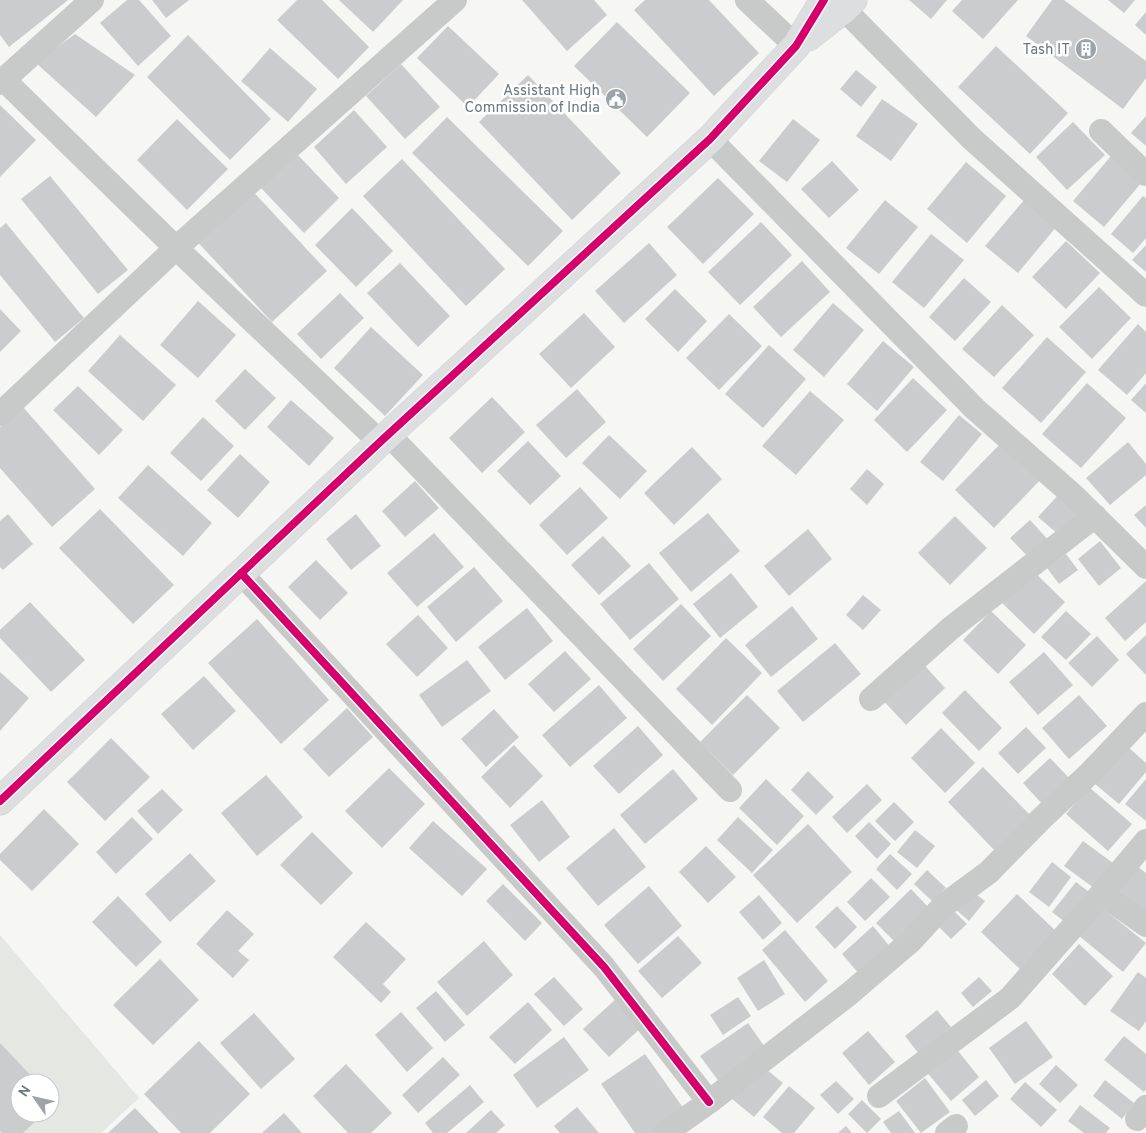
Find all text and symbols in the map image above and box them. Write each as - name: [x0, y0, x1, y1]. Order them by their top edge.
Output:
- building icon: Tash IT: [1074, 37, 1098, 61]
- place label: Tash IT: [1022, 41, 1070, 60]
- place label: Assistant High Commission of India: [465, 82, 600, 118]
- public building icon: Assistant High Commission of India: [604, 87, 628, 111]
- north arrow: [10, 1073, 60, 1123]
- text: N: [16, 1083, 35, 1100]

